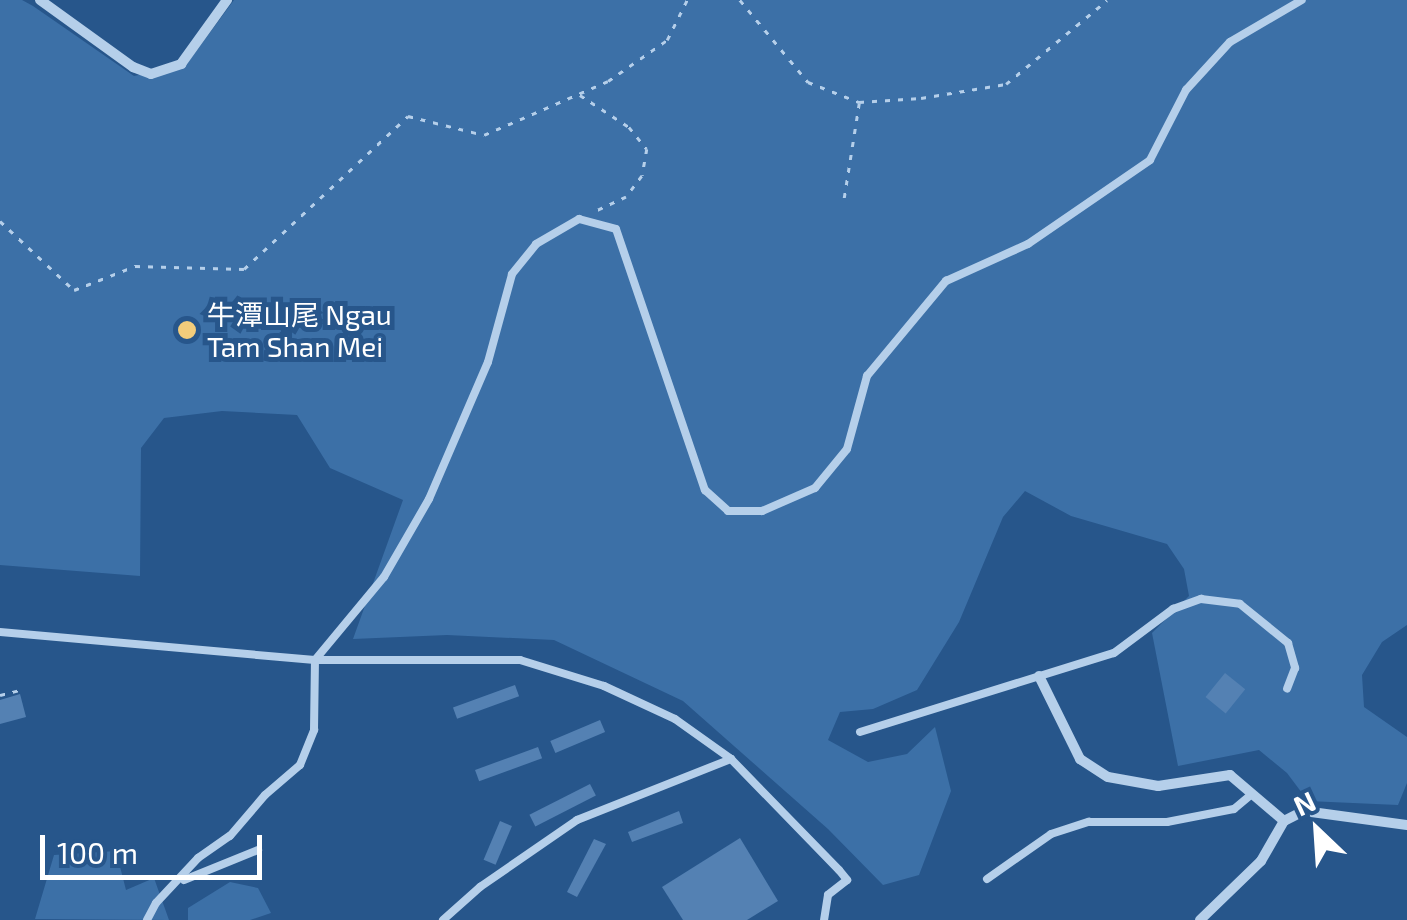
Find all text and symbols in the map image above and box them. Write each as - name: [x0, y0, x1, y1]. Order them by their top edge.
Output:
- place label: 牛潭山尾 Ngau Tam Shan Mei: [207, 297, 392, 363]
- marker: 牛潭山尾 Ngau Tam Shan Mei: [176, 319, 198, 341]
- north arrow: [1267, 780, 1367, 880]
- text: N: [1288, 783, 1321, 822]
- scale bar: [45, 815, 268, 877]
- text: 100 m: [57, 834, 138, 870]

